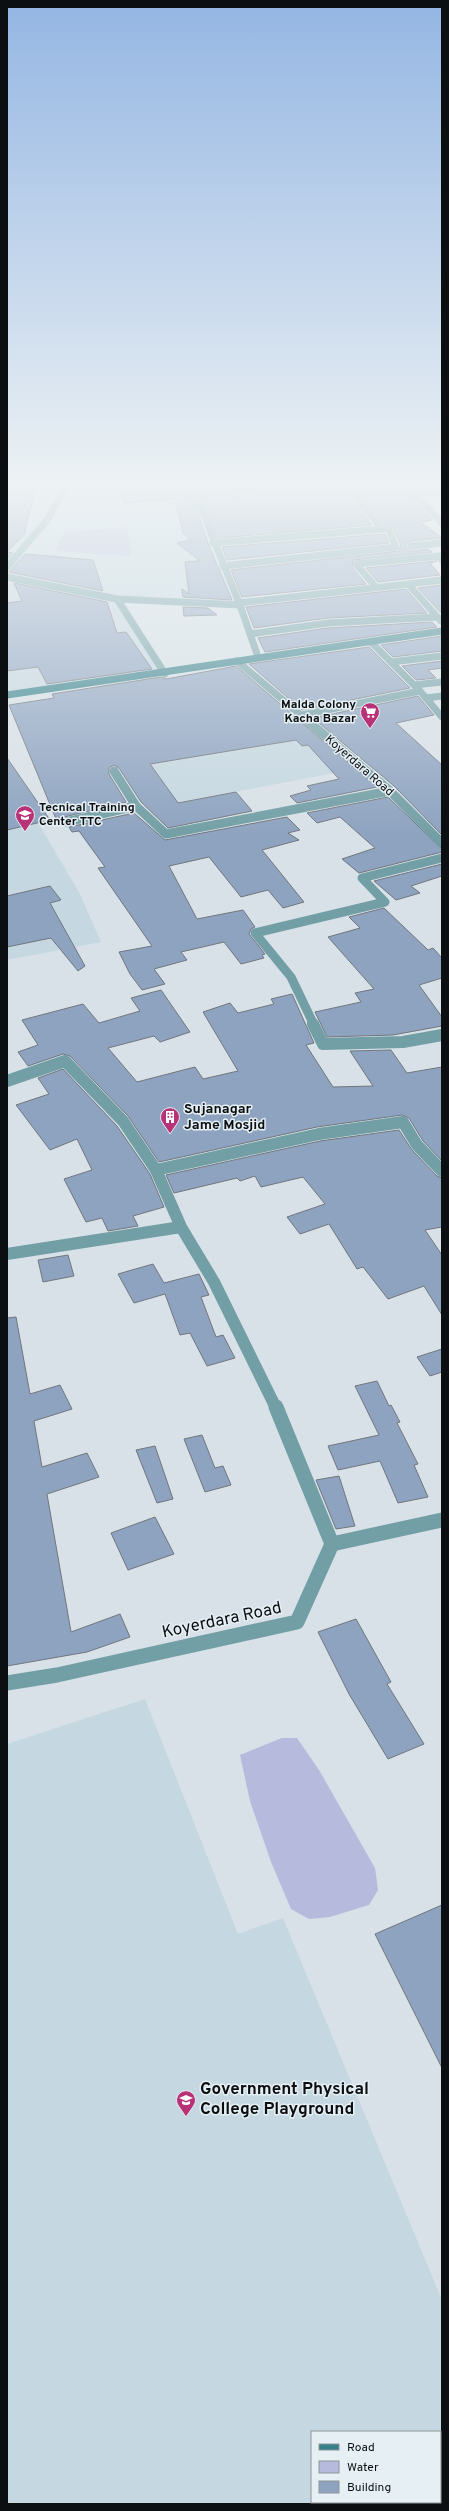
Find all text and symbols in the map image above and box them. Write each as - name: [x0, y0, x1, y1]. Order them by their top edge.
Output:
- place label: Malda Colony Kacha Bazar: [281, 697, 356, 727]
- supermarket icon: Malda Colony Kacha Bazar: [359, 701, 381, 729]
- street label: Koyerdara Road: [321, 732, 397, 800]
- place label: Tecnical Training Center TTC: [39, 800, 135, 830]
- school or university icon: Tecnical Training Center TTC: [14, 804, 36, 832]
- place label: Sujanagar Jame Mosjid: [184, 1101, 265, 1134]
- building icon: Sujanagar Jame Mosjid: [159, 1106, 181, 1134]
- street label: Koyerdara Road: [160, 1598, 284, 1644]
- place label: Government Physical College Playground: [200, 2079, 369, 2121]
- school or university icon: Government Physical College Playground: [175, 2089, 197, 2117]
- legend: [311, 2431, 441, 2503]
- text: Road: [347, 2440, 375, 2456]
- text: Water: [347, 2460, 379, 2476]
- text: Building: [347, 2480, 391, 2496]

